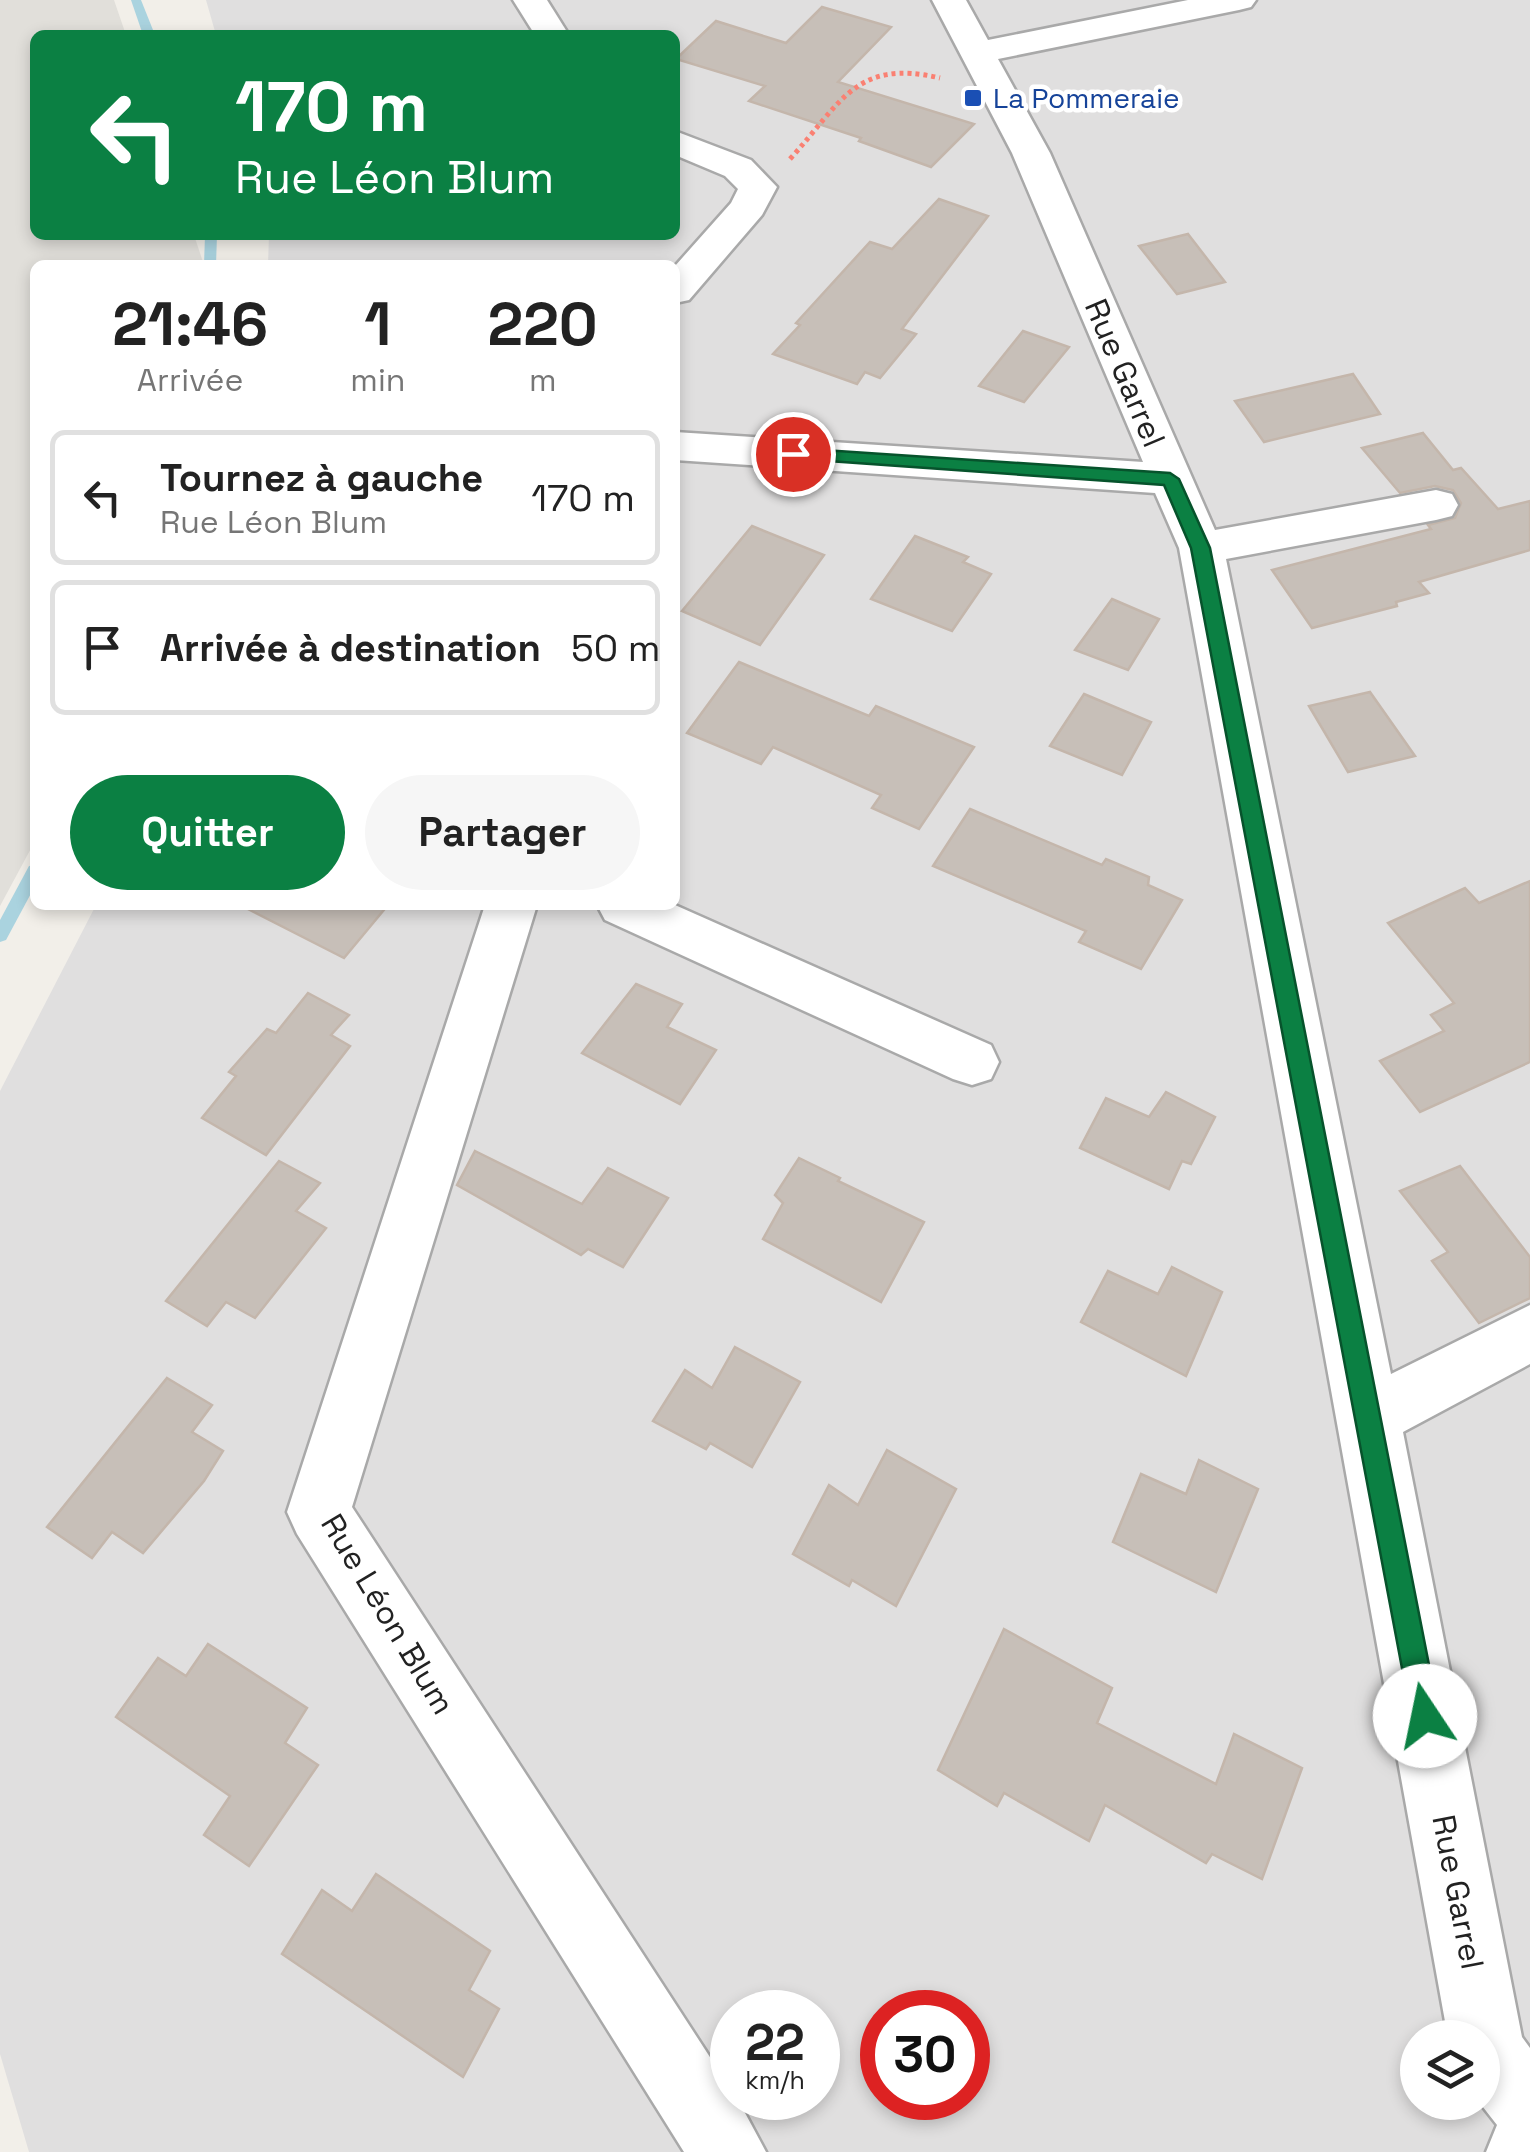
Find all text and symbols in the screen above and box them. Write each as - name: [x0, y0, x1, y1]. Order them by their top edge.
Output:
- text: 170 m: [235, 62, 428, 151]
- icon: left: [70, 70, 200, 200]
- place label: La Pommeraie: [993, 80, 1180, 116]
- marker: La Pommeraie: [962, 87, 984, 109]
- text: Rue Léon Blum: [235, 149, 554, 206]
- text: 21:46: [112, 286, 268, 363]
- text: 1: [364, 286, 391, 363]
- text: 220: [488, 286, 598, 363]
- street label: Rue Garrel: [1076, 293, 1174, 453]
- text: Arrivée: [137, 360, 243, 400]
- text: min: [350, 360, 405, 400]
- text: m: [529, 360, 556, 400]
- pin: [751, 412, 836, 497]
- icon: arrive: [766, 427, 821, 482]
- text: Tournez à gauche: [160, 454, 483, 502]
- icon: left: [75, 470, 130, 525]
- text: 170 m: [531, 474, 635, 522]
- text: Rue Léon Blum: [160, 502, 387, 542]
- icon: arrive: [75, 620, 130, 675]
- text: Arrivée à destination: [160, 624, 541, 672]
- text: 50 m: [571, 624, 661, 672]
- button: Quitter: [70, 775, 345, 890]
- button: Partager: [365, 775, 640, 890]
- street label: Rue Léon Blum: [312, 1506, 464, 1722]
- position arrow: [1373, 1664, 1477, 1768]
- street label: Rue Garrel: [1423, 1811, 1493, 1973]
- speed limit sign: 30: [860, 1990, 990, 2120]
- text: 22: [745, 2011, 805, 2075]
- map controls: [1400, 2020, 1500, 2120]
- button: layers: [1400, 2020, 1500, 2120]
- text: km/h: [745, 2064, 805, 2096]

